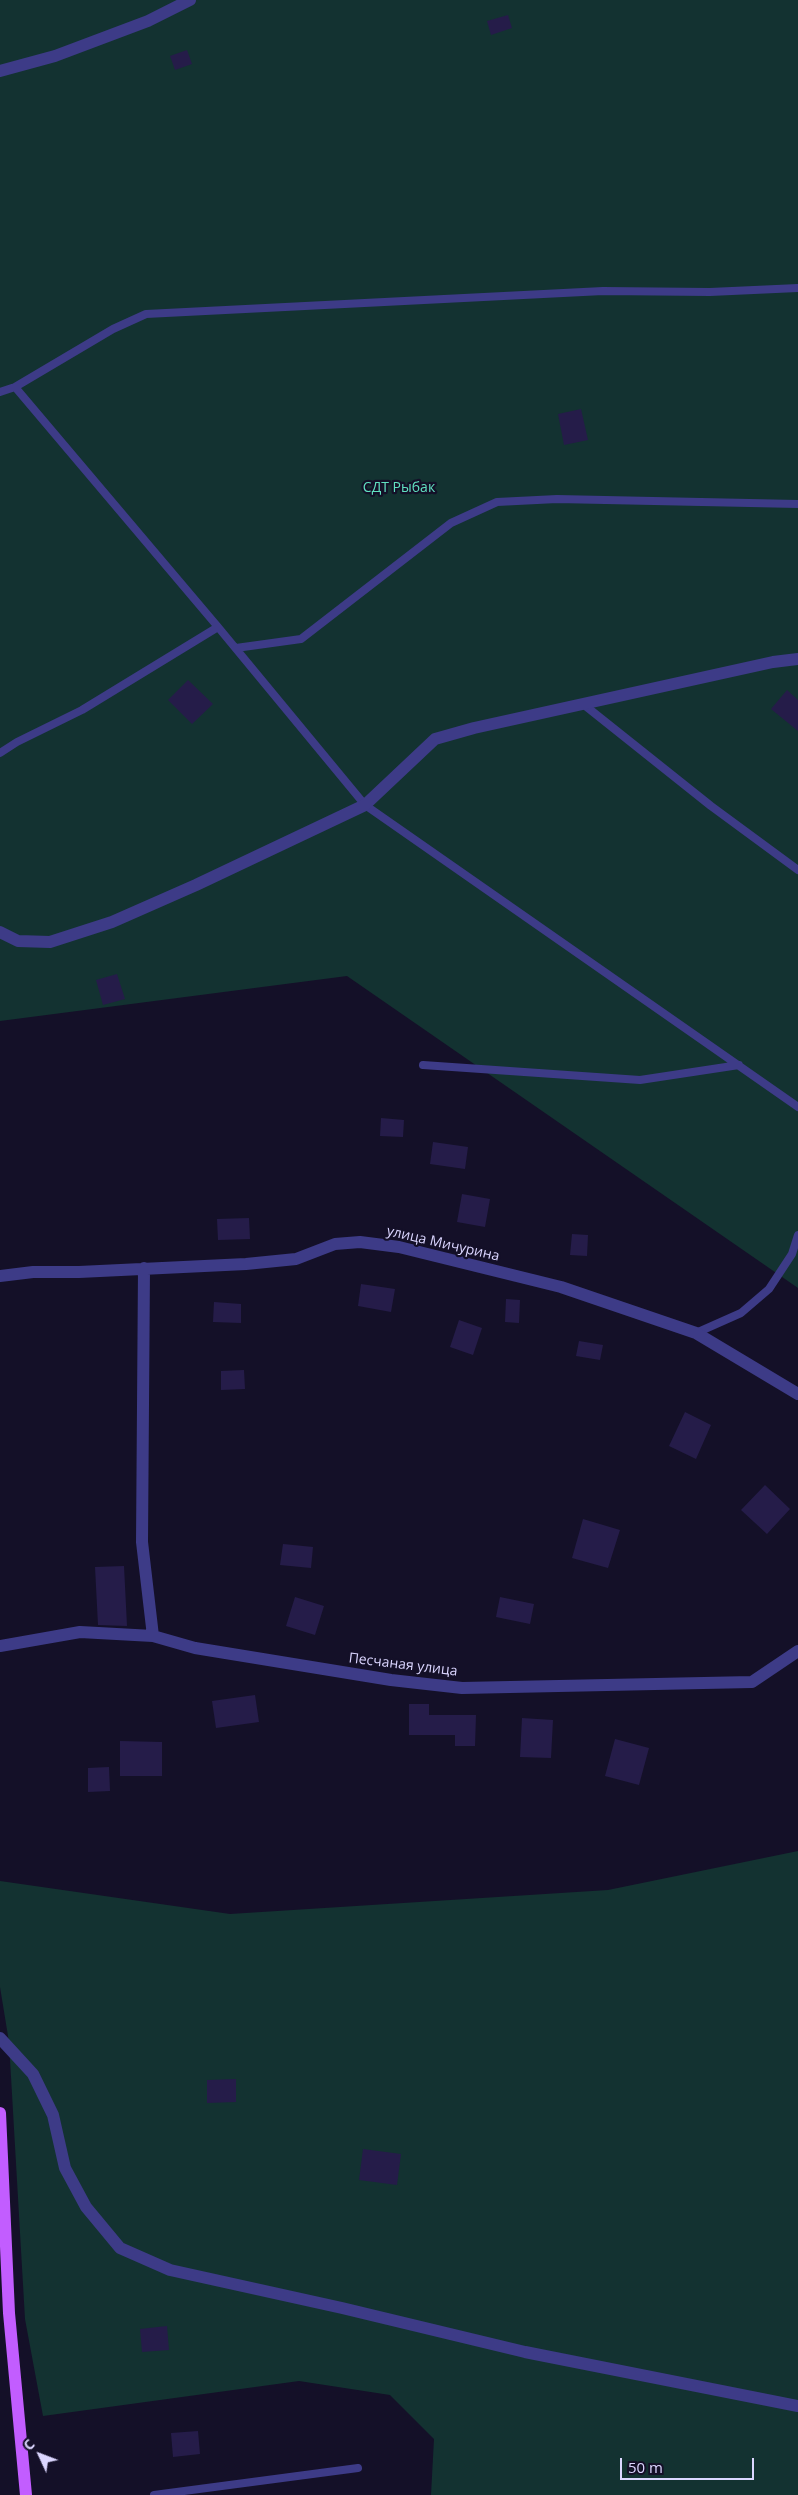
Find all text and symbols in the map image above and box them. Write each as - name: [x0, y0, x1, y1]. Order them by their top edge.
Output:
- park label: СДТ Рыбак: [363, 480, 435, 496]
- street label: улица Мичурина: [385, 1223, 501, 1265]
- street label: Песчаная улица: [348, 1650, 458, 1680]
- north arrow: [15, 2430, 65, 2480]
- text: С: [19, 2435, 39, 2454]
- scale bar: [623, 2448, 757, 2480]
- text: 50 m: [628, 2457, 663, 2477]

